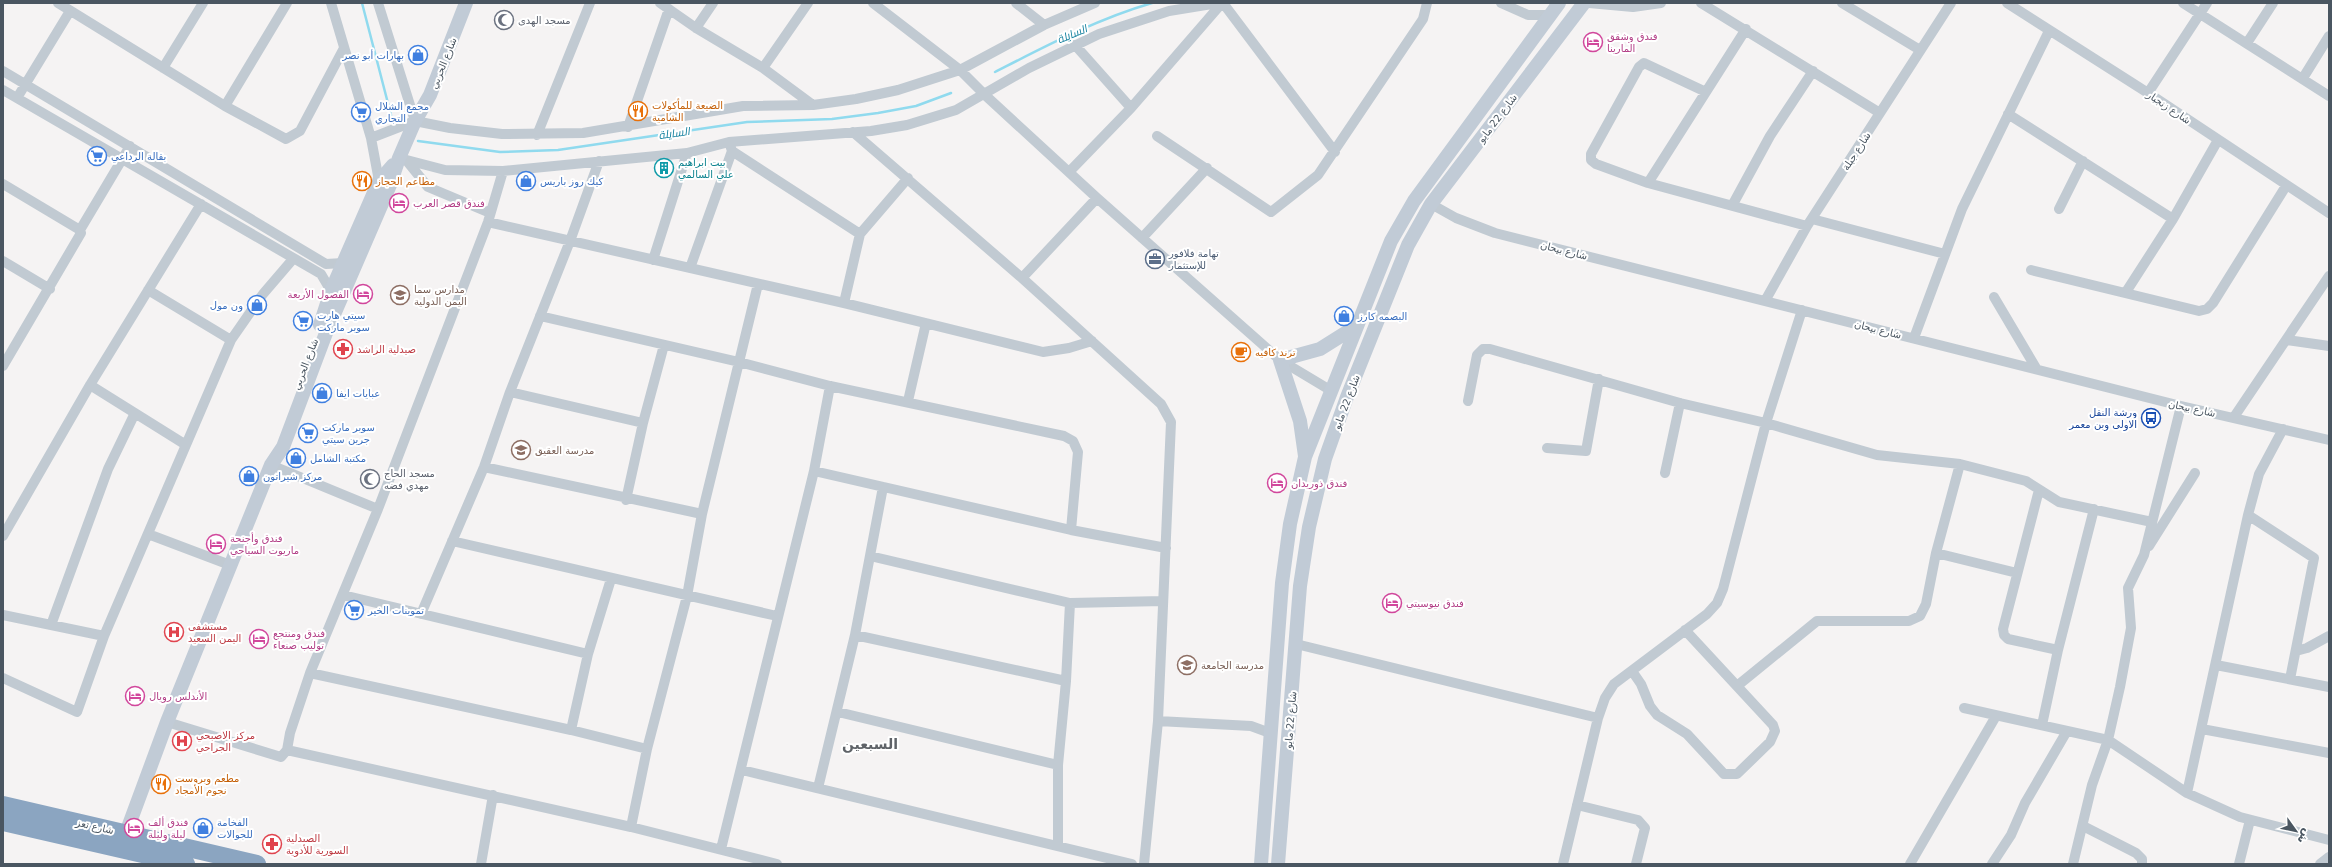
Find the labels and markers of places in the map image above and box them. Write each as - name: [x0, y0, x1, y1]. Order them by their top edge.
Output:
- mosque icon: مسجد الهدى: [493, 9, 515, 31]
- place label: مسجد الهدى: [518, 15, 571, 27]
- hotel icon: فندق وشقق المارينا: [1582, 31, 1604, 53]
- place label: فندق وشقق المارينا: [1607, 31, 1658, 54]
- shop icon: بهارات أبو نصر: [407, 44, 429, 66]
- place label: بهارات أبو نصر: [341, 49, 404, 62]
- place label: الضيعة للمأكولات الشامية: [652, 98, 723, 123]
- restaurant icon: الضيعة للمأكولات الشامية: [627, 100, 649, 122]
- supermarket icon: مجمع الشلال التجاري: [350, 101, 372, 123]
- place label: مجمع الشلال التجاري: [375, 101, 429, 125]
- supermarket icon: بقالة الرداعي: [86, 145, 108, 167]
- place label: بقالة الرداعي: [111, 151, 166, 163]
- building icon: بيت ابراهيم علي السالمي: [653, 157, 675, 179]
- place label: بيت ابراهيم علي السالمي: [678, 157, 734, 181]
- restaurant icon: مطاعم الحجاز: [351, 170, 373, 192]
- shop icon: كيك روز باريس: [515, 170, 537, 192]
- place label: مطاعم الحجاز: [375, 176, 435, 188]
- place label: كيك روز باريس: [540, 176, 603, 188]
- hotel icon: فندق قصر العرب: [388, 192, 410, 214]
- place label: فندق قصر العرب: [413, 198, 485, 209]
- office icon: تهامة فلافور للإستثمار: [1144, 248, 1166, 270]
- place label: تهامة فلافور للإستثمار: [1168, 248, 1219, 272]
- hotel icon: الفصول الأربعة: [352, 283, 374, 305]
- school or university icon: مدارس سما اليمن الدولية: [389, 284, 411, 306]
- place label: مدارس سما اليمن الدولية: [414, 284, 467, 308]
- place label: الفصول الأربعة: [288, 288, 349, 300]
- shop icon: ون مول: [246, 294, 268, 316]
- place label: ون مول: [210, 300, 243, 312]
- shop icon: البصمه كارز: [1333, 305, 1355, 327]
- supermarket icon: سيتي هارت سوبر ماركت: [292, 310, 314, 332]
- place label: سيتي هارت سوبر ماركت: [317, 310, 370, 333]
- place label: البصمه كارز: [1357, 311, 1407, 322]
- pharmacy icon: صيدلية الراشد: [332, 338, 354, 360]
- cafe icon: ترند كافيه: [1230, 341, 1252, 363]
- place label: صيدلية الراشد: [357, 344, 416, 355]
- place label: ترند كافيه: [1255, 347, 1296, 358]
- shop icon: عبايات ايفا: [311, 382, 333, 404]
- place label: عبايات ايفا: [336, 388, 380, 399]
- place label: ورشة النقل الاولى وبن معمر: [2068, 407, 2137, 431]
- bus stop icon: ورشة النقل الاولى وبن معمر: [2140, 407, 2162, 429]
- supermarket icon: سوبر ماركت جرين سيتي: [297, 422, 319, 444]
- place label: سوبر ماركت جرين سيتي: [322, 422, 375, 446]
- school or university icon: مدرسة العقيق: [510, 439, 532, 461]
- place label: مدرسة العقيق: [535, 445, 594, 456]
- shop icon: مكتبة الشامل: [285, 447, 307, 469]
- place label: مكتبة الشامل: [310, 453, 366, 464]
- shop icon: مركز شيراتون: [238, 465, 260, 487]
- mosque icon: مسجد الحاج مهدي فضه: [359, 468, 381, 490]
- place label: مسجد الحاج مهدي فضه: [384, 468, 435, 492]
- place label: مركز شيراتون: [263, 471, 322, 482]
- hotel icon: فندق ذوريدان: [1266, 472, 1288, 494]
- place label: فندق ذوريدان: [1291, 478, 1347, 490]
- place label: فندق وأجنحة ماريوت السياحي: [230, 532, 299, 557]
- hotel icon: فندق وأجنحة ماريوت السياحي: [205, 533, 227, 555]
- hotel icon: فندق نيوسيتي: [1381, 592, 1403, 614]
- place label: فندق نيوسيتي: [1406, 598, 1464, 610]
- supermarket icon: تموينات الخير: [343, 599, 365, 621]
- place label: تموينات الخير: [367, 605, 424, 616]
- hospital icon: مستشفى اليمن السعيد: [163, 621, 185, 643]
- place label: مستشفى اليمن السعيد: [188, 621, 241, 644]
- hotel icon: فندق ومنتجع توليب صنعاء: [248, 628, 270, 650]
- place label: فندق ومنتجع توليب صنعاء: [273, 628, 325, 651]
- school or university icon: مدرسة الجامعة: [1176, 654, 1198, 676]
- place label: مدرسة الجامعة: [1201, 660, 1264, 671]
- hotel icon: الأندلس رويال: [124, 685, 146, 707]
- place label: الأندلس رويال: [149, 690, 207, 703]
- hospital icon: مركز الاصبحي الجراحي: [171, 730, 193, 752]
- place label: مركز الاصبحي الجراحي: [196, 730, 255, 754]
- restaurant icon: مطعم وبروست نجوم الأمجاد: [150, 773, 172, 795]
- place label: مطعم وبروست نجوم الأمجاد: [175, 773, 239, 796]
- place label: فندق ألف ليلة وليلة: [148, 816, 188, 841]
- hotel icon: فندق ألف ليلة وليلة: [123, 817, 145, 839]
- shop icon: الفخامة للجوالات: [192, 817, 214, 839]
- place label: الفخامة للجوالات: [217, 817, 253, 840]
- pharmacy icon: الصيدلية السورية للأدوية: [261, 833, 283, 855]
- place label: الصيدلية السورية للأدوية: [286, 833, 349, 857]

